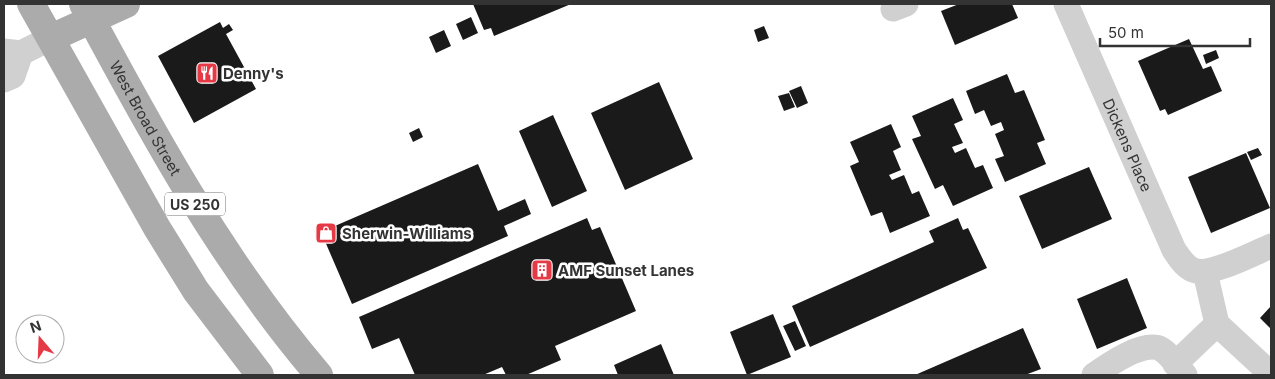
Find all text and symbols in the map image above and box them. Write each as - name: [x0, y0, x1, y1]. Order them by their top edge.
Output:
- scale bar: [1100, 15, 1250, 47]
- text: 50 m: [1108, 23, 1144, 42]
- street label: West Broad Street: [106, 57, 186, 179]
- restaurant icon: Denny's: [195, 61, 219, 85]
- place label: Denny's: [223, 64, 284, 83]
- street label: Dickens Place: [1099, 96, 1157, 194]
- road number: US 250: [165, 192, 225, 215]
- shop icon: Sherwin-Williams: [314, 221, 338, 245]
- place label: Sherwin-Williams: [342, 224, 472, 243]
- building icon: AMF Sunset Lanes: [530, 258, 554, 282]
- place label: AMF Sunset Lanes: [558, 261, 694, 280]
- north arrow: [15, 314, 65, 364]
- text: N: [28, 316, 43, 336]

